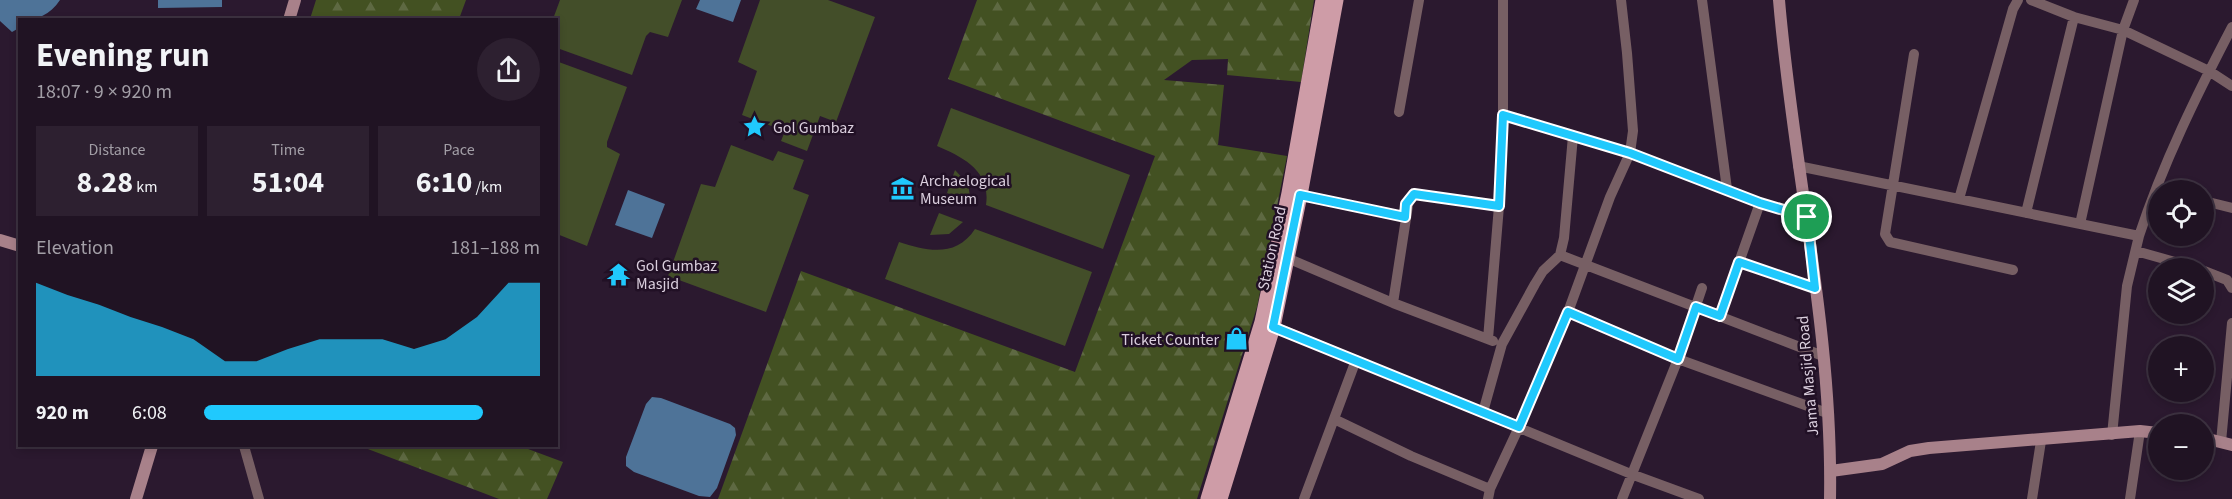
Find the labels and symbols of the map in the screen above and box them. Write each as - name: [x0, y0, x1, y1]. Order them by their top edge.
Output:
- place icon: Gol Gumbaz: [742, 114, 768, 140]
- place label: Gol Gumbaz: [773, 117, 854, 139]
- place label: Archaelogical Museum: [920, 170, 1010, 210]
- museum icon: Archaelogical Museum: [889, 176, 915, 202]
- pin: [1781, 191, 1832, 242]
- street label: Station Road: [1252, 204, 1292, 292]
- place label: Gol Gumbaz Masjid: [636, 255, 717, 295]
- temple icon: Gol Gumbaz Masjid: [605, 261, 631, 287]
- street label: Jama Masjid Road: [1792, 315, 1824, 437]
- shop icon: Ticket Counter: [1224, 326, 1250, 352]
- place label: Ticket Counter: [1121, 329, 1219, 351]

